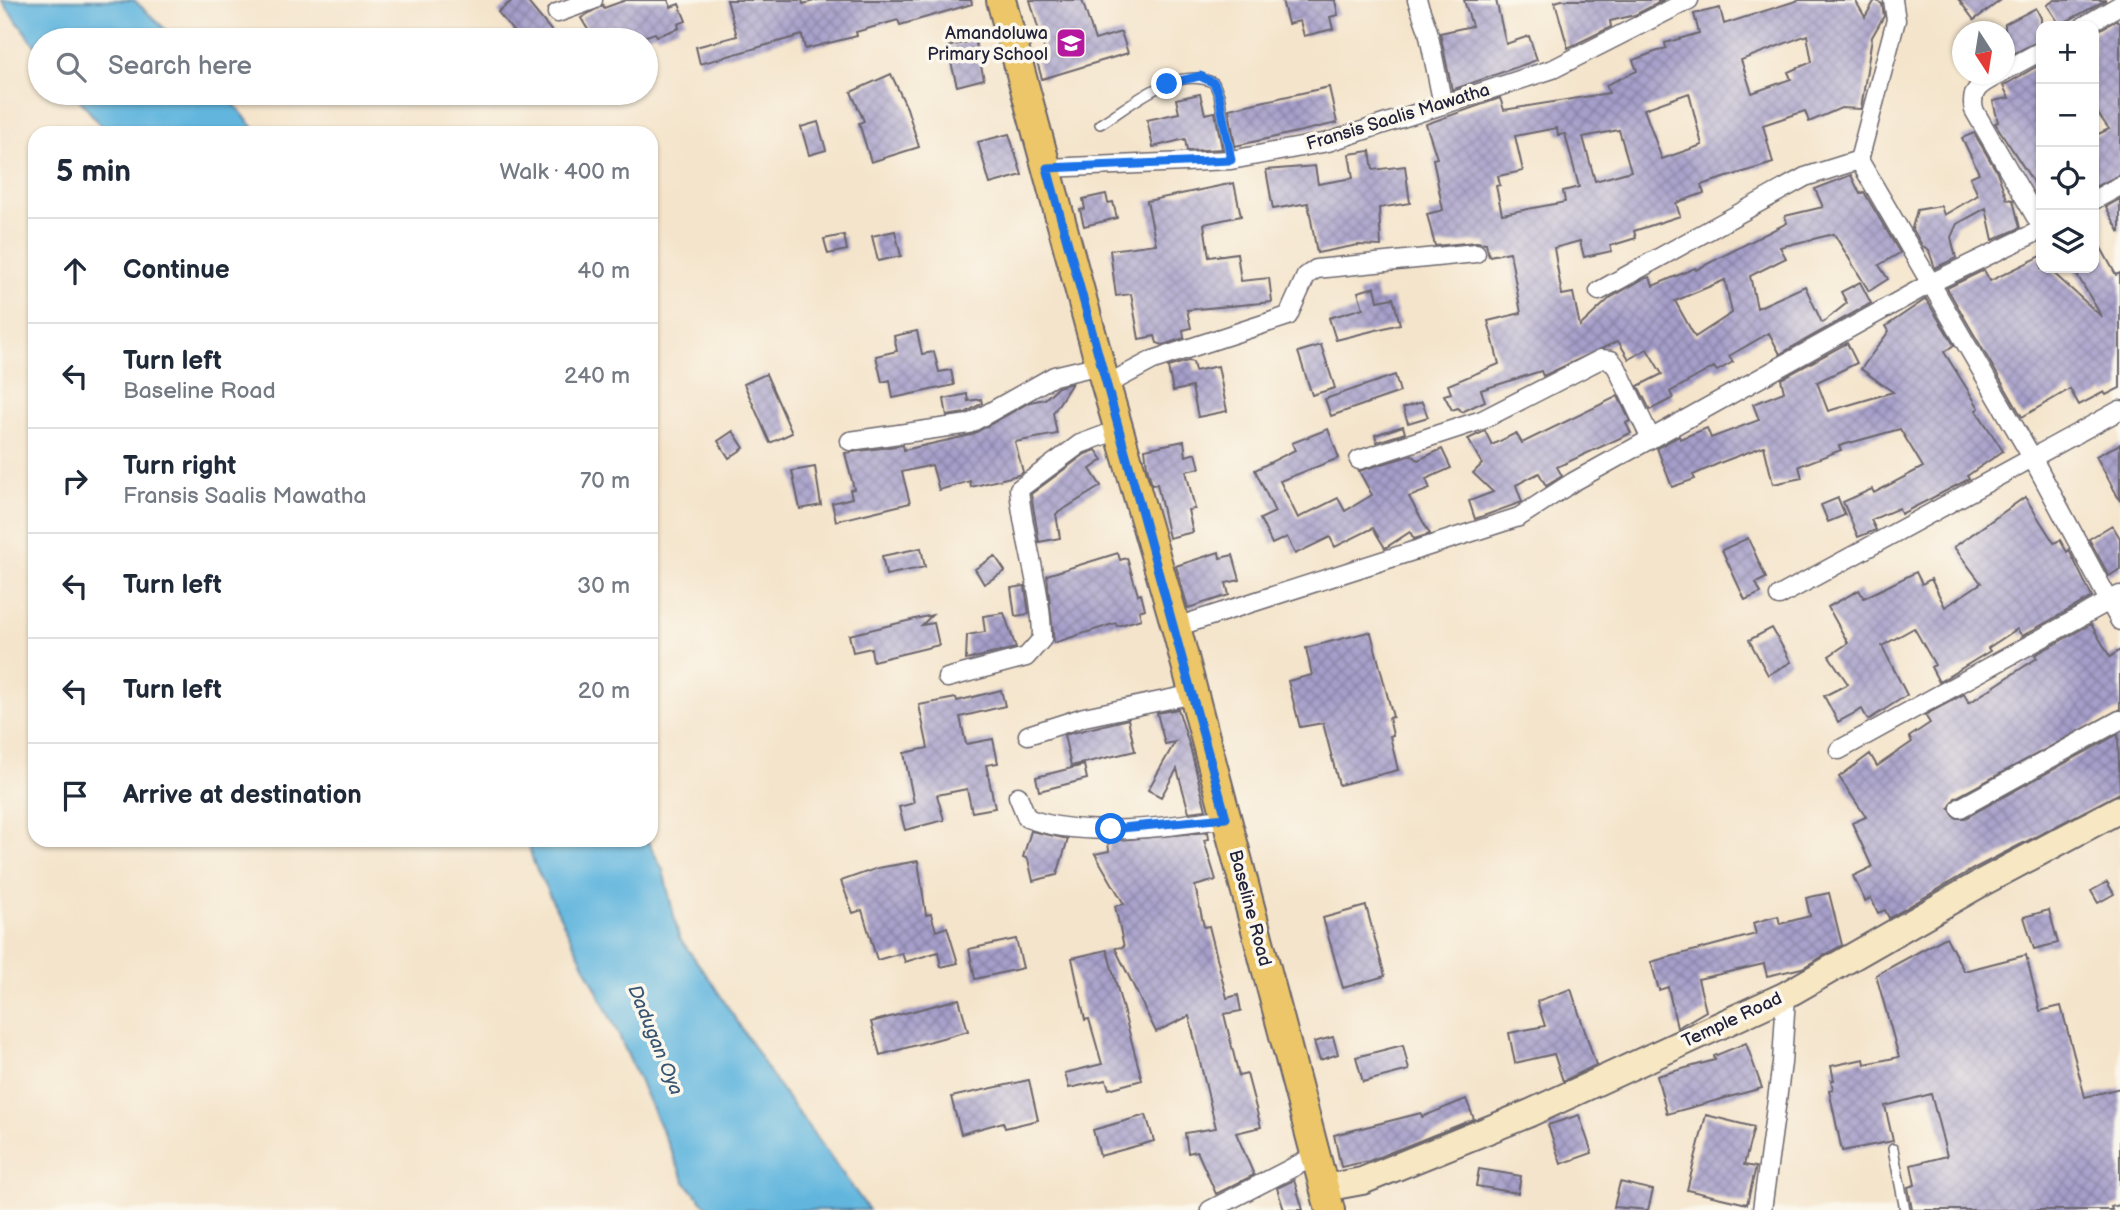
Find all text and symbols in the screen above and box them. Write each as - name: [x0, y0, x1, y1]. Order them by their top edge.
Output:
- north arrow: [1952, 21, 2015, 84]
- map controls: [2036, 21, 2099, 273]
- button: +: [2036, 21, 2099, 84]
- place label: Amandoluwa Primary School: [927, 23, 1048, 65]
- school or university icon: Amandoluwa Primary School: [1054, 26, 1088, 60]
- search box: [28, 28, 658, 105]
- icon: search: [52, 48, 90, 86]
- text: Search here: [108, 51, 252, 82]
- route end: [1151, 68, 1182, 99]
- street label: Fransis Saalis Mawatha: [1304, 79, 1492, 155]
- button: −: [2036, 84, 2099, 147]
- button: locate: [2036, 147, 2099, 210]
- text: 5 min: [56, 154, 131, 190]
- text: Walk · 400 m: [500, 158, 630, 186]
- button: layers: [2036, 210, 2099, 273]
- icon: ahead: [56, 252, 94, 290]
- text: Continue: [123, 255, 230, 286]
- text: 40 m: [577, 257, 630, 285]
- text: Turn left: [123, 346, 222, 377]
- icon: left: [56, 357, 94, 395]
- text: 240 m: [564, 362, 630, 390]
- text: Baseline Road: [123, 377, 276, 405]
- text: Turn right: [123, 451, 236, 482]
- icon: right: [56, 462, 94, 500]
- text: 70 m: [580, 467, 630, 495]
- text: Fransis Saalis Mawatha: [123, 482, 366, 510]
- icon: left: [56, 567, 94, 605]
- text: Turn left: [123, 570, 222, 601]
- text: 30 m: [577, 572, 630, 600]
- icon: left: [56, 672, 94, 710]
- text: Turn left: [123, 675, 222, 706]
- text: 20 m: [578, 677, 630, 705]
- icon: arrive: [56, 777, 94, 815]
- text: Arrive at destination: [123, 780, 362, 811]
- route start: [1095, 813, 1126, 844]
- street label: Baseline Road: [1224, 848, 1276, 968]
- water label: Dadugan Oya: [622, 982, 688, 1098]
- street label: Temple Road: [1679, 988, 1785, 1052]

